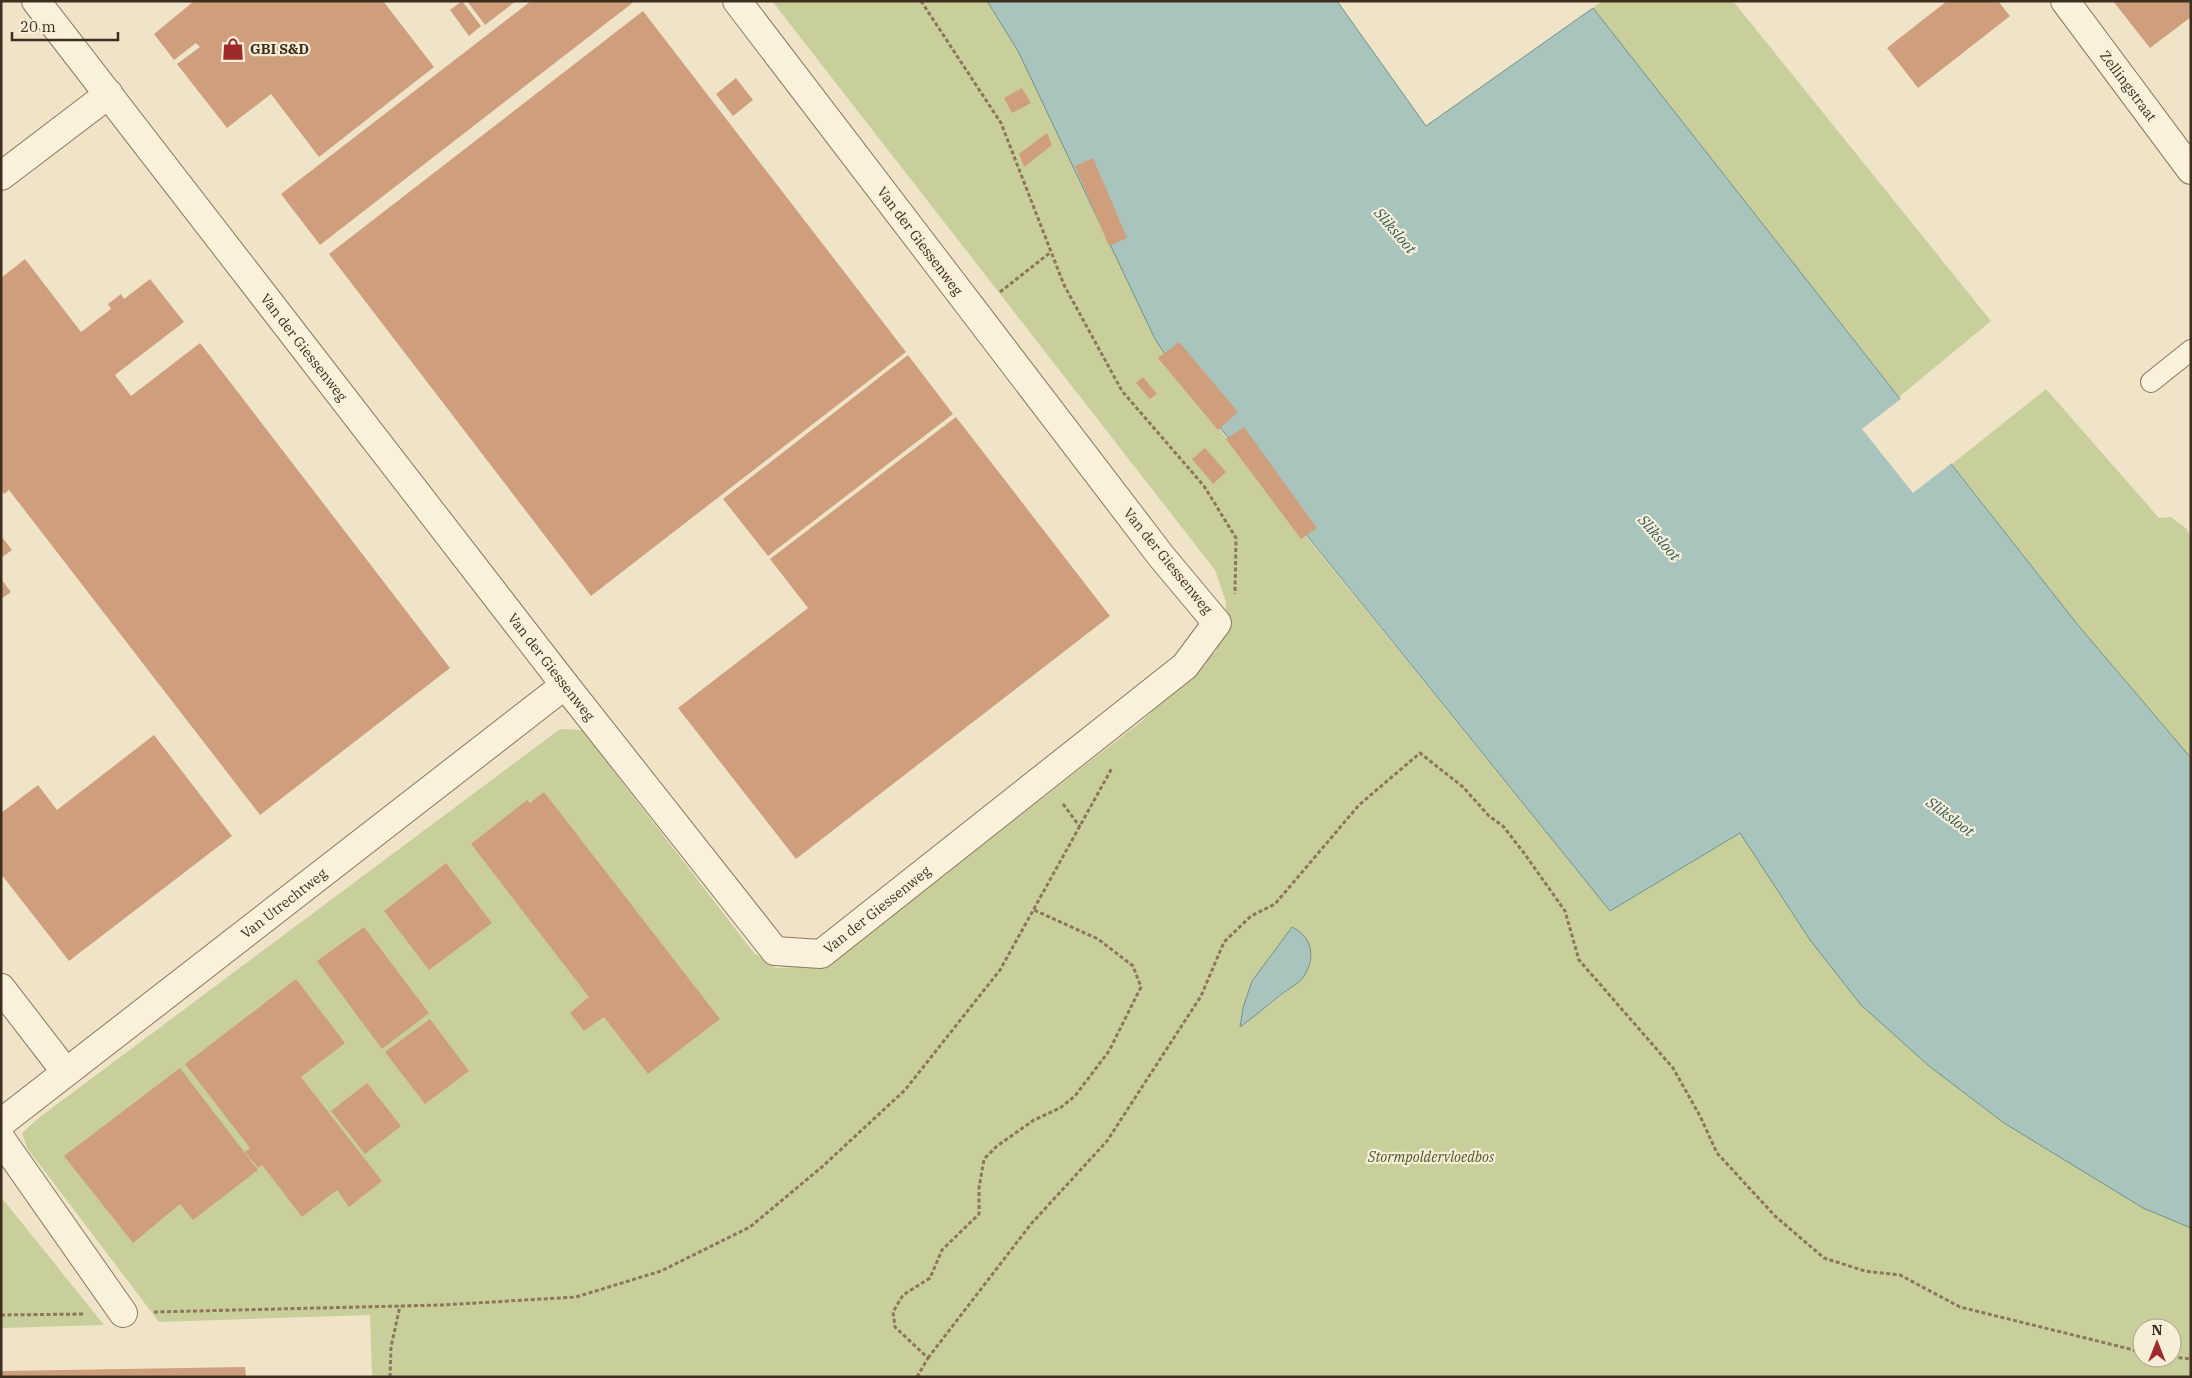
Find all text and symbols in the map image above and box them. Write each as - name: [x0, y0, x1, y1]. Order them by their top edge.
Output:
- scale bar: [12, 10, 119, 42]
- text: 20 m: [20, 17, 56, 36]
- shop icon: GBI S&D: [220, 36, 246, 62]
- place label: GBI S&D: [250, 40, 309, 58]
- street label: Zellingstraat: [2096, 47, 2161, 125]
- street label: Van der Giessenweg: [873, 183, 967, 299]
- water label: Sliksloot: [1370, 203, 1421, 258]
- street label: Van der Giessenweg: [257, 290, 352, 405]
- street label: Van der Giessenweg: [1120, 504, 1217, 618]
- water label: Sliksloot: [1634, 510, 1685, 565]
- street label: Van der Giessenweg: [504, 609, 599, 725]
- water label: Sliksloot: [1922, 792, 1978, 841]
- street label: Van der Giessenweg: [820, 862, 934, 958]
- street label: Van Utrechtweg: [237, 864, 331, 942]
- park label: Stormpoldervloedbos: [1367, 1148, 1495, 1166]
- north arrow: [2132, 1318, 2182, 1368]
- text: N: [2151, 1321, 2163, 1339]

